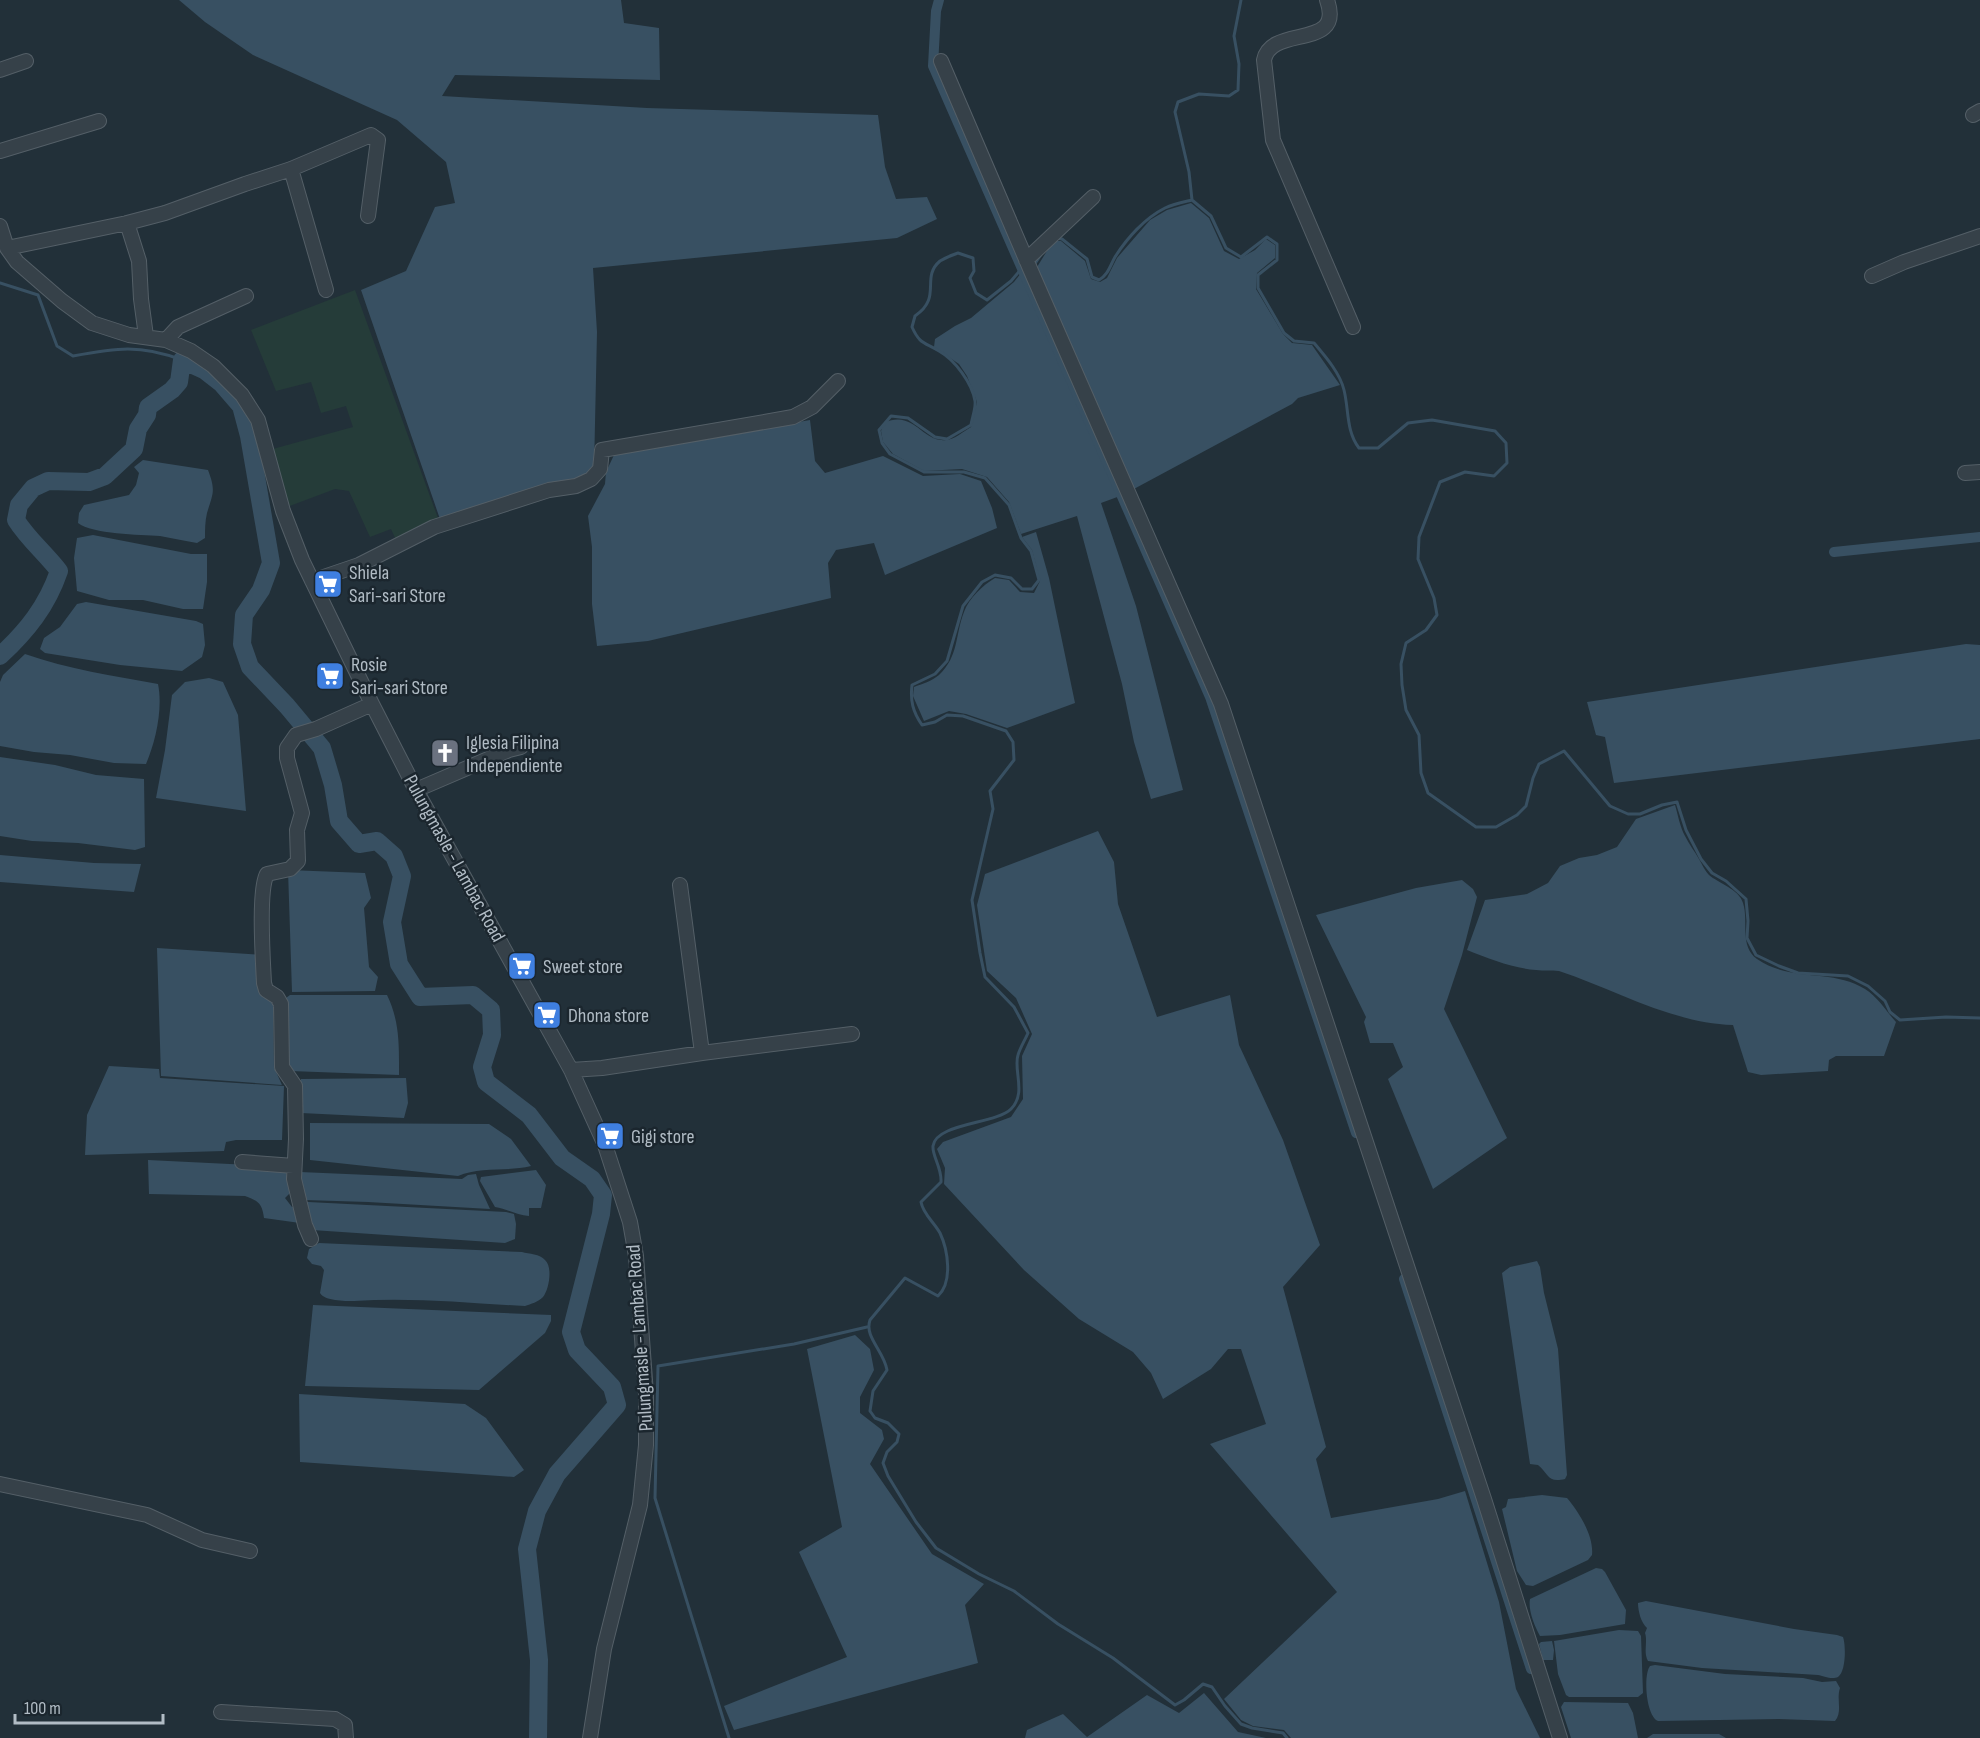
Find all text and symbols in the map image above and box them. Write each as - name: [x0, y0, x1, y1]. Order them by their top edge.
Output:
- place label: Shiela Sari-sari Store: [349, 561, 446, 608]
- supermarket icon: Shiela Sari-sari Store: [312, 568, 344, 600]
- place label: Rosie Sari-sari Store: [351, 653, 448, 700]
- supermarket icon: Rosie Sari-sari Store: [314, 660, 346, 692]
- place label: Iglesia Filipina Independiente: [466, 731, 563, 778]
- church icon: Iglesia Filipina Independiente: [429, 737, 461, 769]
- street label: Pulungmasle - Lambac Road: [398, 771, 510, 946]
- supermarket icon: Sweet store: [506, 950, 538, 982]
- place label: Sweet store: [543, 955, 623, 979]
- supermarket icon: Dhona store: [531, 999, 563, 1031]
- place label: Dhona store: [568, 1004, 649, 1028]
- supermarket icon: Gigi store: [594, 1120, 626, 1152]
- place label: Gigi store: [631, 1125, 695, 1149]
- street label: Pulungmasle - Lambac Road: [622, 1244, 658, 1432]
- scale bar: [15, 1687, 164, 1725]
- text: 100 m: [24, 1698, 61, 1719]

